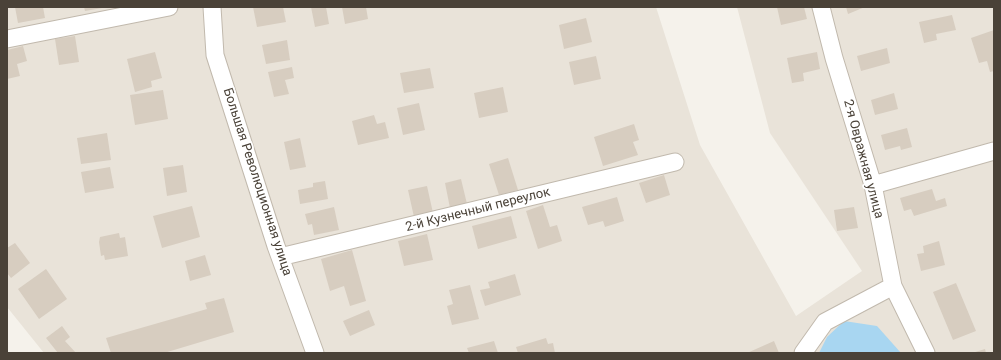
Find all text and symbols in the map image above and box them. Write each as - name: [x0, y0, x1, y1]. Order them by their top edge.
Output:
- street label: Большая Революционная улица: [219, 86, 295, 278]
- street label: 2-я Овражная улица: [840, 98, 886, 220]
- street label: 2-й Кузнечный переулок: [404, 184, 552, 236]

